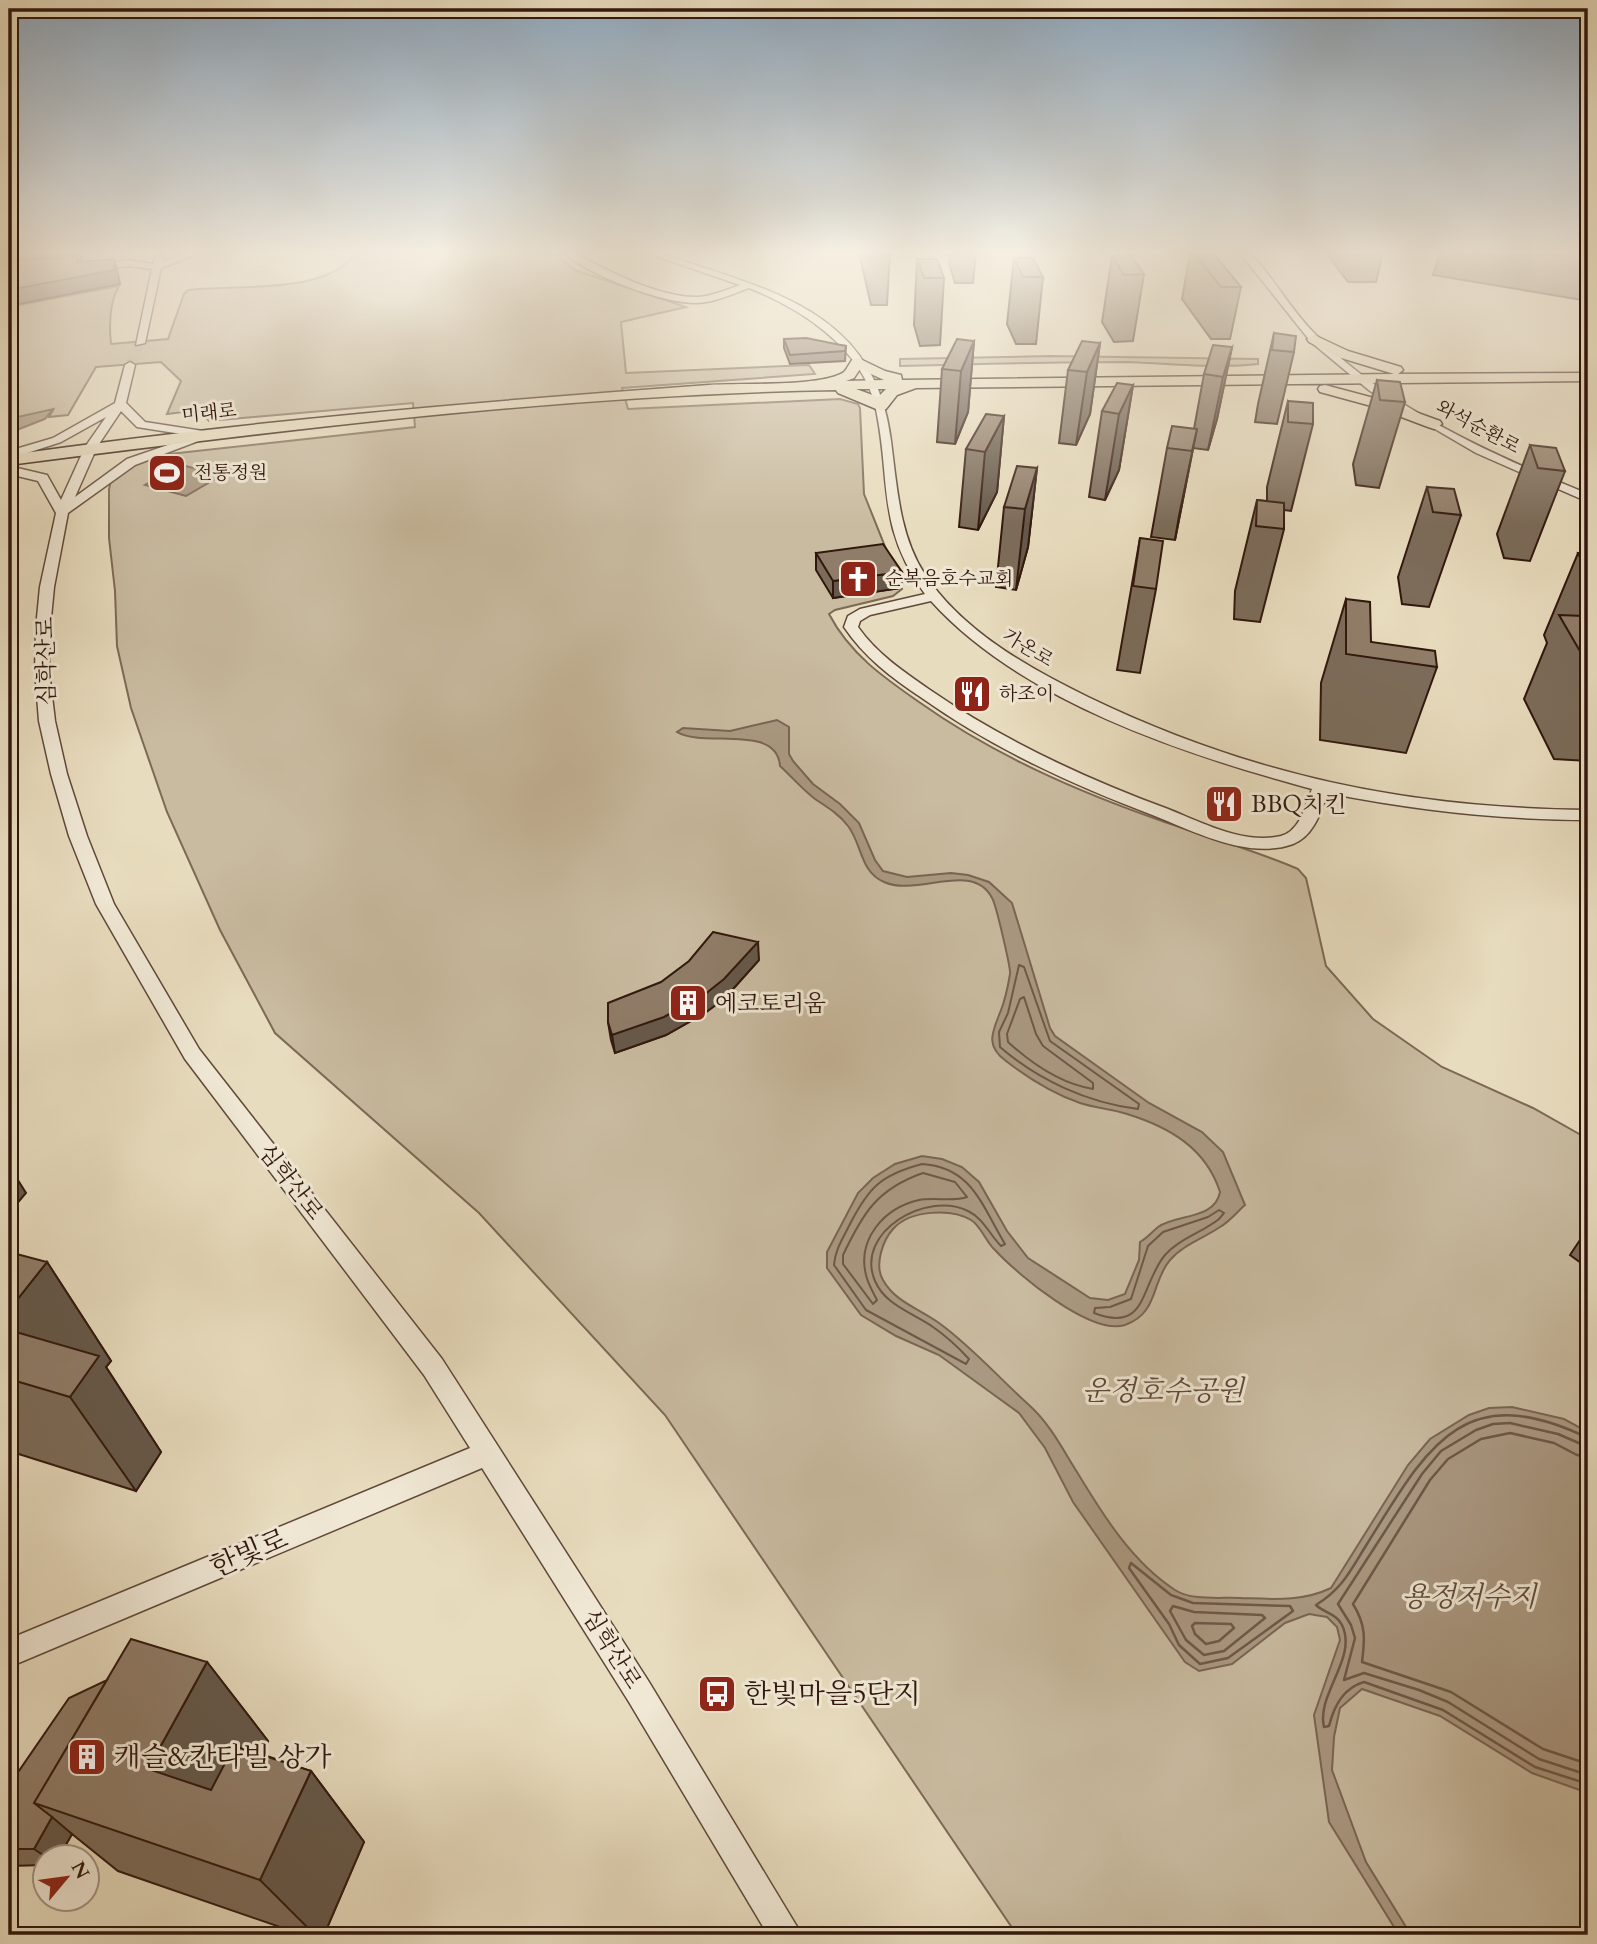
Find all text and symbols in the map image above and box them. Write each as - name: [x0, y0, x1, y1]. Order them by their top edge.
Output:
- street label: 와석순환로: [1431, 394, 1525, 460]
- street label: 미래로: [180, 397, 238, 429]
- sports icon: 전통정원: [146, 452, 188, 494]
- place label: 전통정원: [194, 460, 267, 486]
- church icon: 순복음호수교회: [837, 558, 879, 600]
- place label: 순복음호수교회: [885, 566, 1013, 592]
- street label: 심학산로: [30, 616, 62, 706]
- street label: 가온로: [998, 623, 1058, 673]
- restaurant icon: 하조이: [951, 673, 993, 715]
- place label: 하조이: [999, 681, 1054, 707]
- restaurant icon: BBQ치킨: [1203, 783, 1245, 825]
- place label: BBQ치킨: [1251, 789, 1347, 820]
- building icon: 에코토리움: [667, 982, 709, 1024]
- place label: 에코토리움: [715, 988, 826, 1019]
- street label: 심학산로: [251, 1137, 331, 1227]
- park label: 운정호수공원: [1082, 1372, 1246, 1410]
- street label: 한빛로: [204, 1520, 294, 1586]
- water label: 용정저수지: [1401, 1578, 1539, 1616]
- street label: 심학산로: [575, 1603, 649, 1695]
- bus stop icon: 한빛마을5단지: [696, 1673, 738, 1715]
- place label: 한빛마을5단지: [744, 1675, 921, 1713]
- building icon: 캐슬&칸타빌 상가: [66, 1736, 108, 1778]
- place label: 캐슬&칸타빌 상가: [114, 1738, 332, 1776]
- north arrow: [32, 1842, 102, 1912]
- text: N: [65, 1857, 96, 1884]

